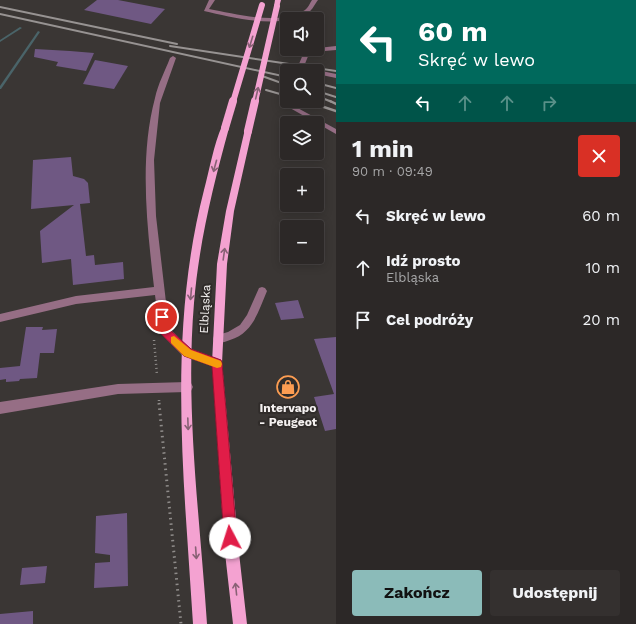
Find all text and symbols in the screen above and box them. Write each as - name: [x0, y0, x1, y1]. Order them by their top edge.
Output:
- map controls: [280, 12, 324, 264]
- button: sound: [280, 12, 324, 56]
- text: 60 m: [418, 15, 488, 48]
- icon: left: [352, 16, 404, 68]
- one-way arrow: [247, 35, 254, 48]
- text: Skręć w lewo: [418, 49, 535, 70]
- button: search: [280, 64, 324, 108]
- one-way arrow: [253, 86, 261, 99]
- icon: left: [412, 92, 434, 114]
- icon: ahead: [454, 92, 476, 114]
- icon: ahead: [496, 92, 518, 114]
- icon: right: [538, 92, 560, 114]
- button: layers: [280, 116, 324, 160]
- text: 1 min: [352, 135, 414, 163]
- button: close: [578, 135, 620, 177]
- one-way arrow: [211, 159, 218, 172]
- text: 90 m · 09:49: [352, 164, 433, 179]
- button: +: [280, 168, 324, 212]
- icon: left: [352, 205, 374, 227]
- text: Skręć w lewo: [386, 207, 486, 225]
- text: 60 m: [582, 207, 620, 225]
- button: −: [280, 220, 324, 264]
- one-way arrow: [220, 248, 228, 261]
- text: Idź prosto: [386, 252, 460, 270]
- icon: ahead: [352, 257, 374, 279]
- text: 10 m: [585, 259, 620, 277]
- text: Elbląska: [386, 270, 439, 285]
- street label: Elbląska: [197, 284, 213, 334]
- one-way arrow: [188, 287, 195, 300]
- pin: [145, 300, 179, 334]
- icon: arrive: [151, 306, 173, 328]
- icon: arrive: [352, 309, 374, 331]
- text: Cel podróży: [386, 311, 473, 329]
- text: 20 m: [583, 311, 620, 329]
- shop icon: Intervapo - Peugeot: [275, 374, 301, 400]
- place label: Intervapo - Peugeot: [259, 401, 318, 429]
- one-way arrow: [185, 417, 192, 430]
- position arrow: [209, 517, 251, 559]
- one-way arrow: [192, 546, 199, 559]
- button: Zakończ: [352, 570, 482, 616]
- button: Udostępnij: [490, 570, 620, 616]
- one-way arrow: [232, 583, 239, 596]

